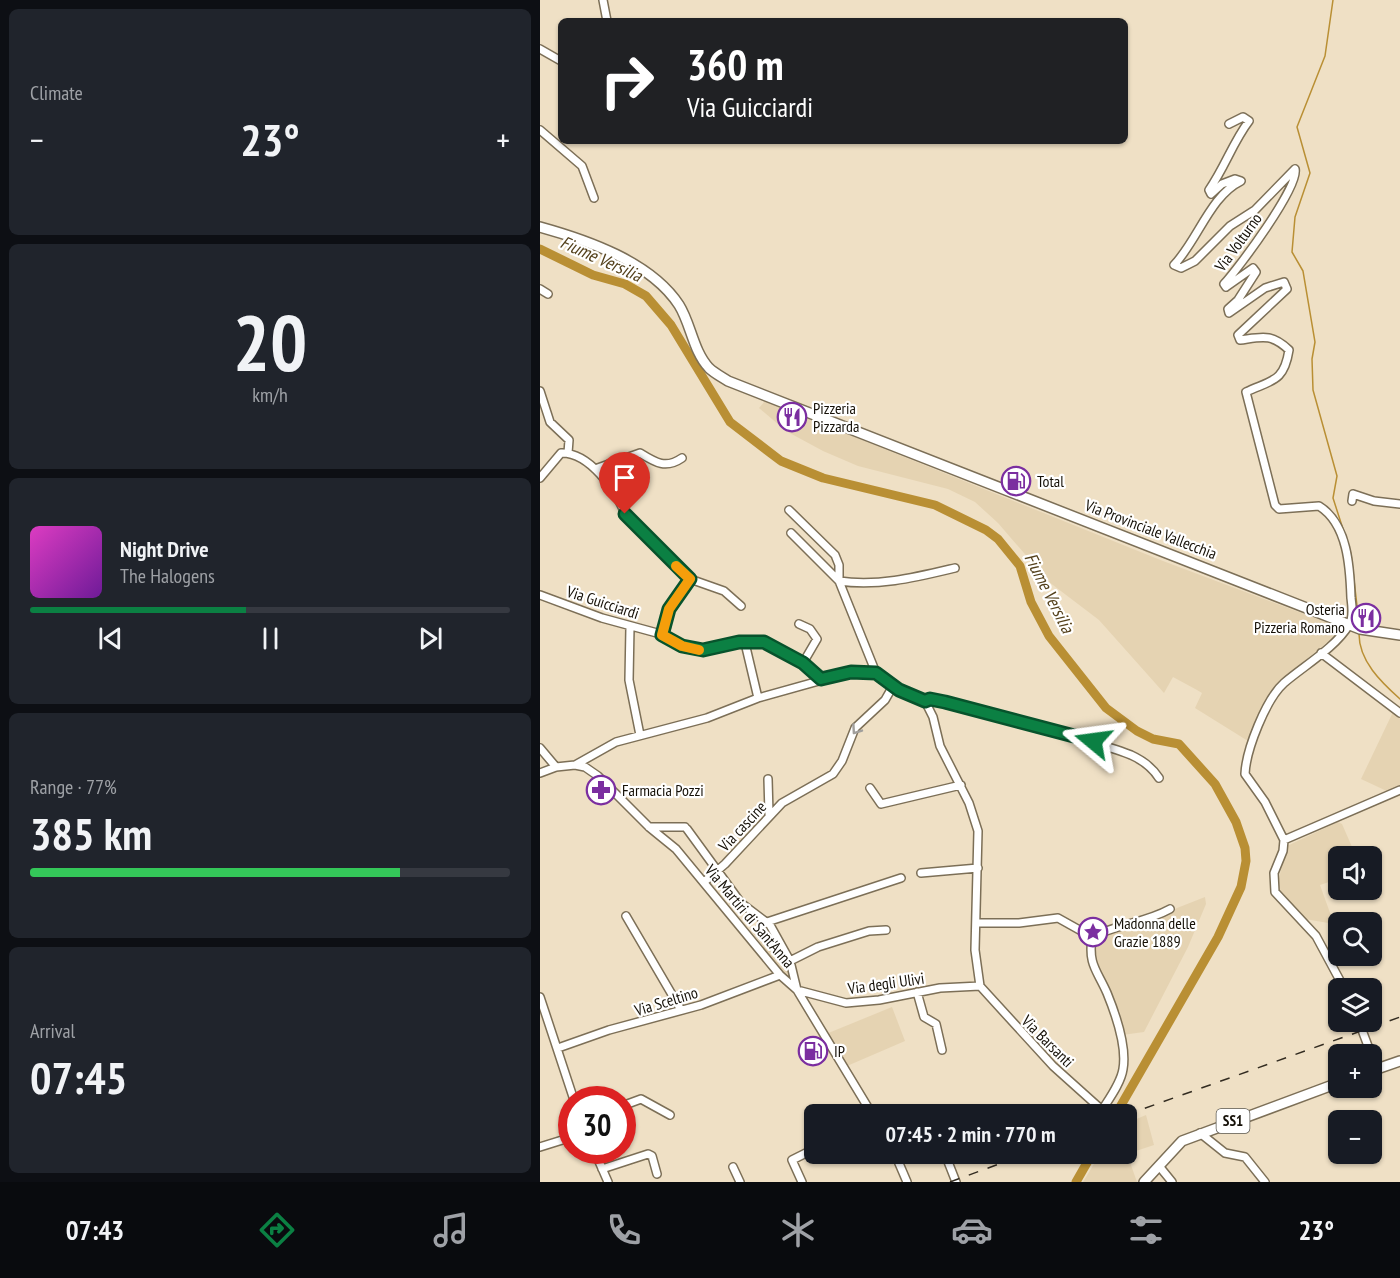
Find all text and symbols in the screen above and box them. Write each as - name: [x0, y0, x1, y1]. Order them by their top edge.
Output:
- text: 360 m: [687, 37, 784, 92]
- icon: right: [588, 42, 666, 120]
- text: Climate: [30, 80, 83, 106]
- text: Via Guicciardi: [687, 90, 813, 124]
- text: 23°: [240, 110, 300, 168]
- text: −: [30, 118, 44, 161]
- text: +: [496, 118, 510, 161]
- street label: Via Volturno: [1210, 209, 1266, 276]
- water label: Fiume Versilia: [557, 230, 646, 287]
- text: 20: [233, 292, 307, 393]
- text: km/h: [252, 382, 288, 408]
- place label: Pizzeria Pizzarda: [813, 398, 859, 436]
- restaurant icon: Pizzeria Pizzarda: [776, 401, 808, 433]
- pin: [599, 452, 650, 514]
- icon: arrive: [608, 461, 641, 494]
- fuel station icon: Total: [1000, 465, 1032, 497]
- place label: Total: [1037, 471, 1064, 491]
- street label: Via Provinciale Vallecchia: [1081, 494, 1220, 563]
- text: Night Drive: [120, 535, 209, 563]
- water label: Fiume Versilia: [1019, 549, 1080, 637]
- text: The Halogens: [120, 563, 215, 589]
- street label: Via Guicciardi: [563, 581, 642, 623]
- place label: Osteria Pizzeria Romano: [1254, 599, 1345, 637]
- restaurant icon: Osteria Pizzeria Romano: [1350, 602, 1382, 634]
- icon: previous: [94, 622, 127, 655]
- icon: pause: [254, 622, 287, 655]
- icon: next: [414, 622, 447, 655]
- position arrow: [1061, 709, 1125, 773]
- one-way arrow: [852, 723, 863, 734]
- text: Range · 77%: [30, 774, 117, 800]
- pharmacy icon: Farmacia Pozzi: [585, 774, 617, 806]
- place label: Farmacia Pozzi: [622, 780, 704, 800]
- street label: Via cascine: [713, 797, 770, 856]
- text: 385 km: [30, 804, 152, 862]
- map controls: [1328, 846, 1382, 1164]
- button: sound: [1328, 846, 1382, 900]
- street label: Via Martiri di Sant'Anna: [700, 859, 799, 972]
- button: search: [1328, 912, 1382, 966]
- place label: Madonna delle Grazie 1889: [1114, 913, 1196, 951]
- place icon: Madonna delle Grazie 1889: [1077, 916, 1109, 948]
- street label: Via degli Ulivi: [846, 968, 925, 998]
- button: layers: [1328, 978, 1382, 1032]
- street label: Via Sceltino: [631, 982, 700, 1020]
- street label: Via Barsanti: [1017, 1010, 1078, 1071]
- text: Arrival: [30, 1018, 75, 1044]
- fuel station icon: IP: [797, 1035, 829, 1067]
- place label: IP: [834, 1041, 845, 1061]
- button: +: [1328, 1044, 1382, 1098]
- text: 07:45: [30, 1048, 127, 1106]
- speed limit sign: 30: [558, 1086, 636, 1164]
- road number: SS1: [1216, 1109, 1250, 1133]
- button: −: [1328, 1110, 1382, 1164]
- text: 07:45 · 2 min · 770 m: [885, 1120, 1056, 1148]
- icon: directions: [256, 1209, 298, 1251]
- icon: music: [430, 1209, 472, 1251]
- icon: phone: [603, 1209, 645, 1251]
- icon: climate: [777, 1209, 819, 1251]
- icon: car: [951, 1209, 993, 1251]
- icon: filters: [1125, 1209, 1167, 1251]
- text: 07:43: [66, 1213, 124, 1247]
- text: 23°: [1298, 1213, 1334, 1247]

